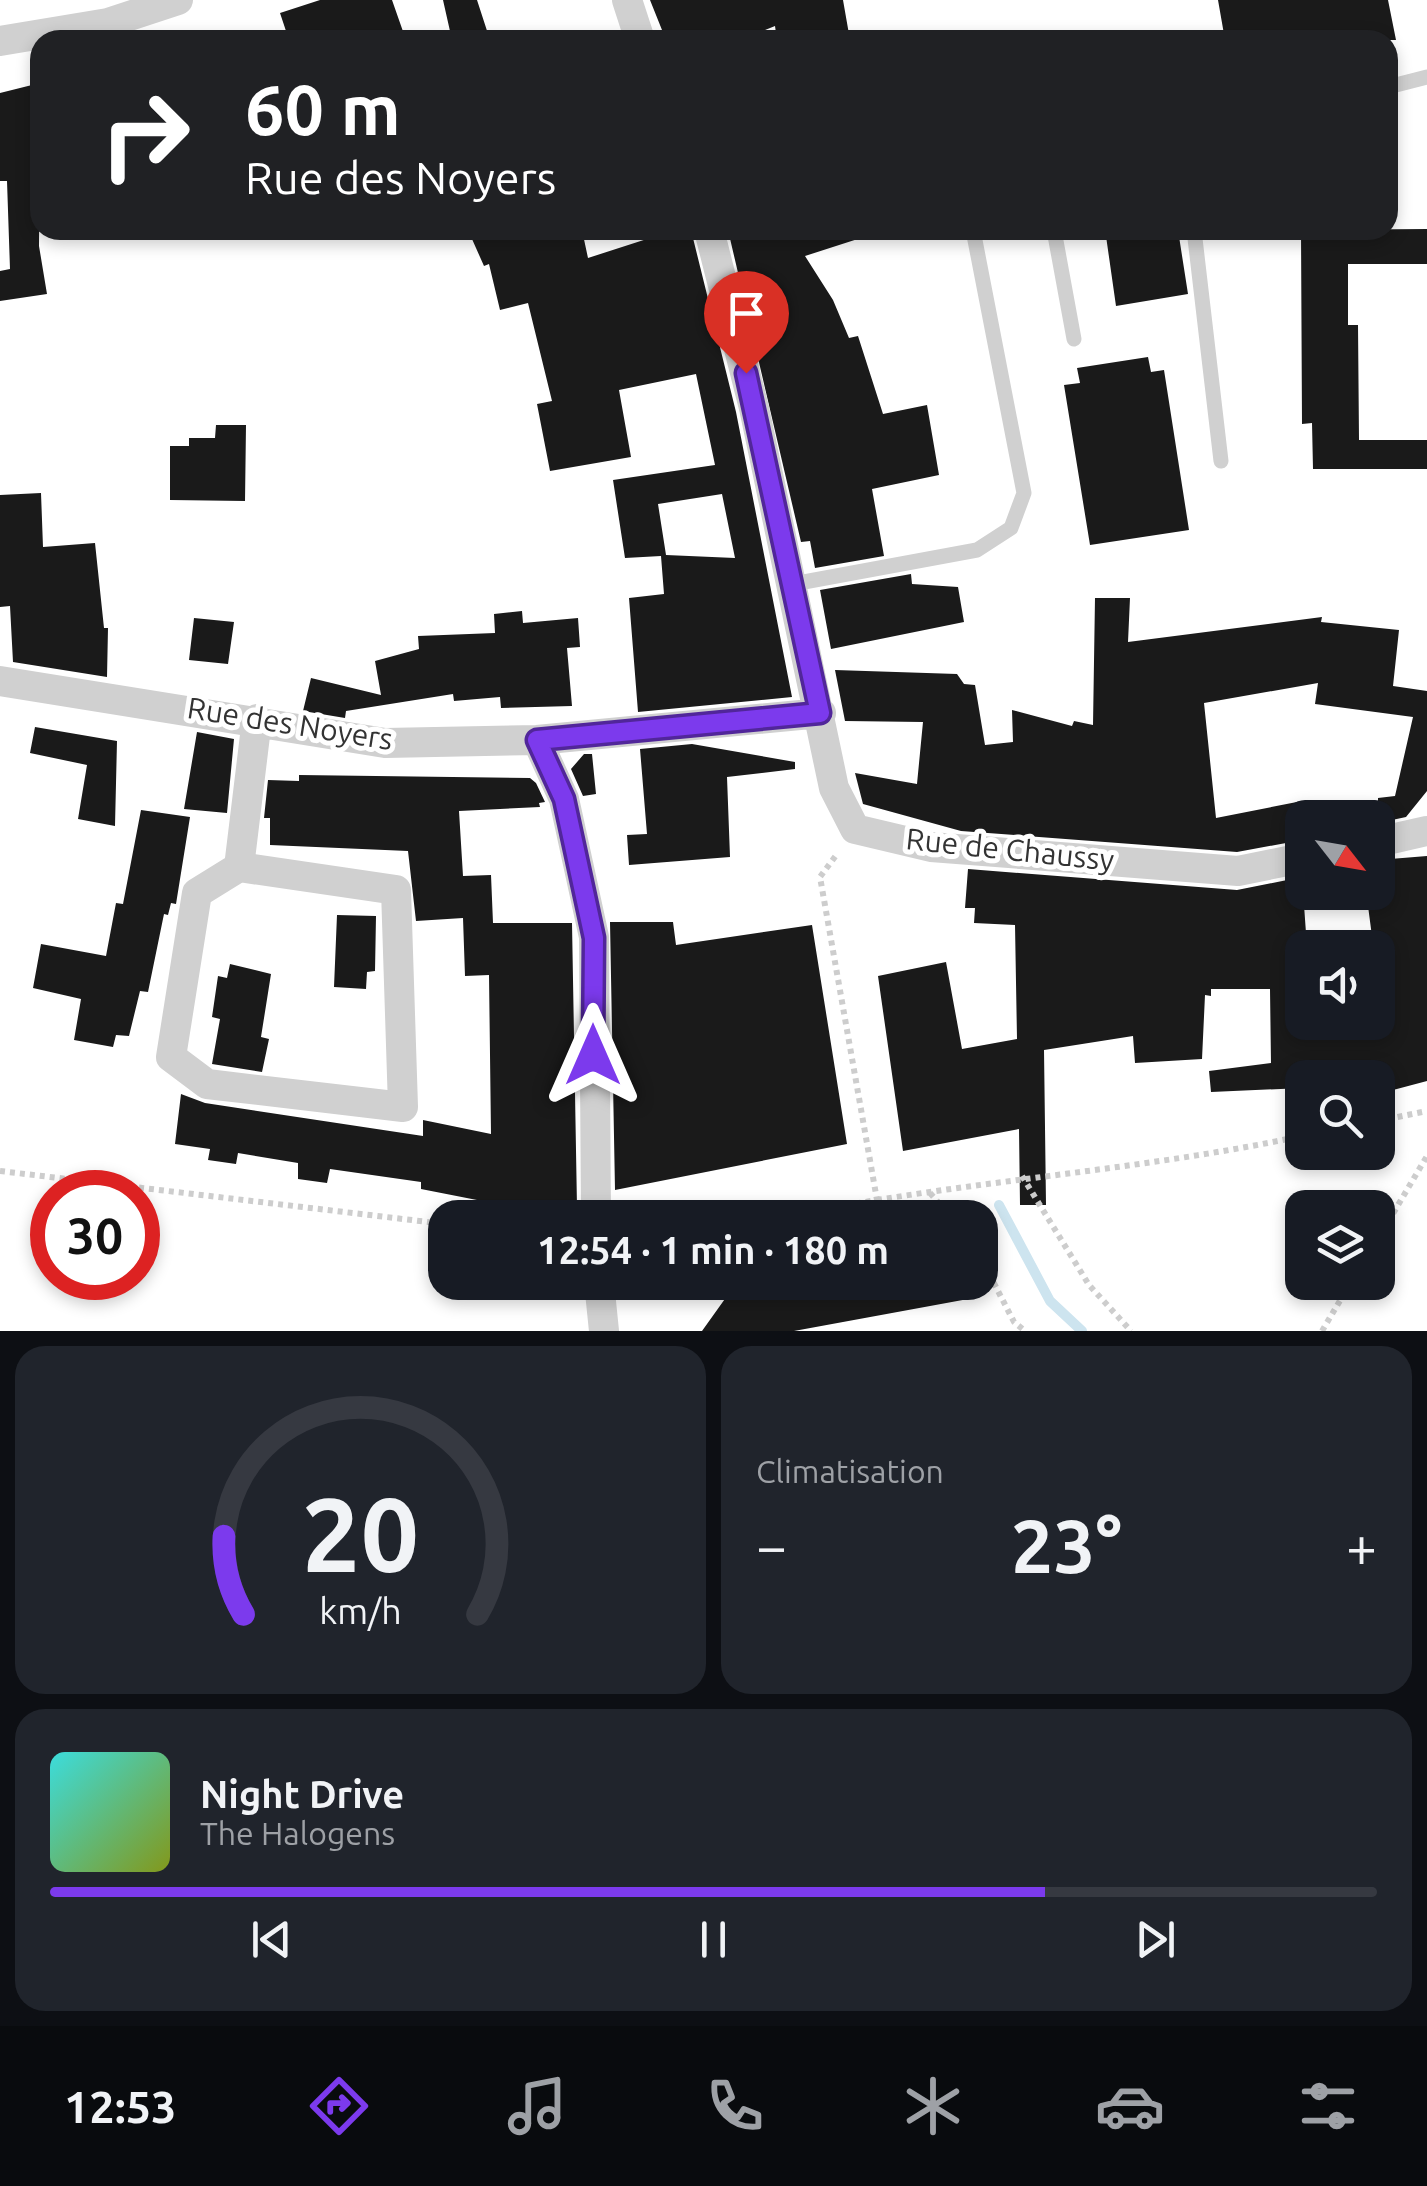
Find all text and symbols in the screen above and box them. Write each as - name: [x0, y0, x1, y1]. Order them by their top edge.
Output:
- icon: right: [80, 70, 210, 200]
- text: 60 m: [245, 70, 401, 148]
- text: Rue des Noyers: [245, 152, 556, 203]
- pin: [704, 271, 789, 374]
- icon: arrive: [719, 286, 774, 341]
- street label: Rue des Noyers: [185, 690, 395, 756]
- north arrow: [1285, 800, 1395, 910]
- map controls: [1285, 800, 1395, 1300]
- street label: Rue de Chaussy: [904, 821, 1116, 877]
- button: sound: [1285, 930, 1395, 1040]
- position arrow: [541, 1003, 645, 1107]
- button: search: [1285, 1060, 1395, 1170]
- speed limit sign: 30: [30, 1170, 160, 1300]
- button: layers: [1285, 1190, 1395, 1300]
- text: 12:54 · 1 min · 180 m: [537, 1229, 889, 1271]
- text: Climatisation: [756, 1453, 944, 1489]
- text: 20: [302, 1475, 419, 1592]
- text: 23°: [1011, 1503, 1122, 1587]
- text: −: [756, 1515, 787, 1576]
- text: +: [1346, 1515, 1377, 1576]
- text: km/h: [319, 1591, 402, 1631]
- text: Night Drive: [200, 1773, 404, 1815]
- text: The Halogens: [200, 1815, 395, 1851]
- icon: previous: [244, 1912, 299, 1967]
- icon: pause: [686, 1912, 741, 1967]
- icon: next: [1128, 1912, 1183, 1967]
- icon: directions: [304, 2071, 374, 2141]
- icon: music: [502, 2071, 572, 2141]
- icon: phone: [700, 2071, 770, 2141]
- icon: climate: [898, 2071, 968, 2141]
- icon: car: [1095, 2071, 1165, 2141]
- icon: filters: [1293, 2071, 1363, 2141]
- text: 12:53: [64, 2081, 176, 2132]

